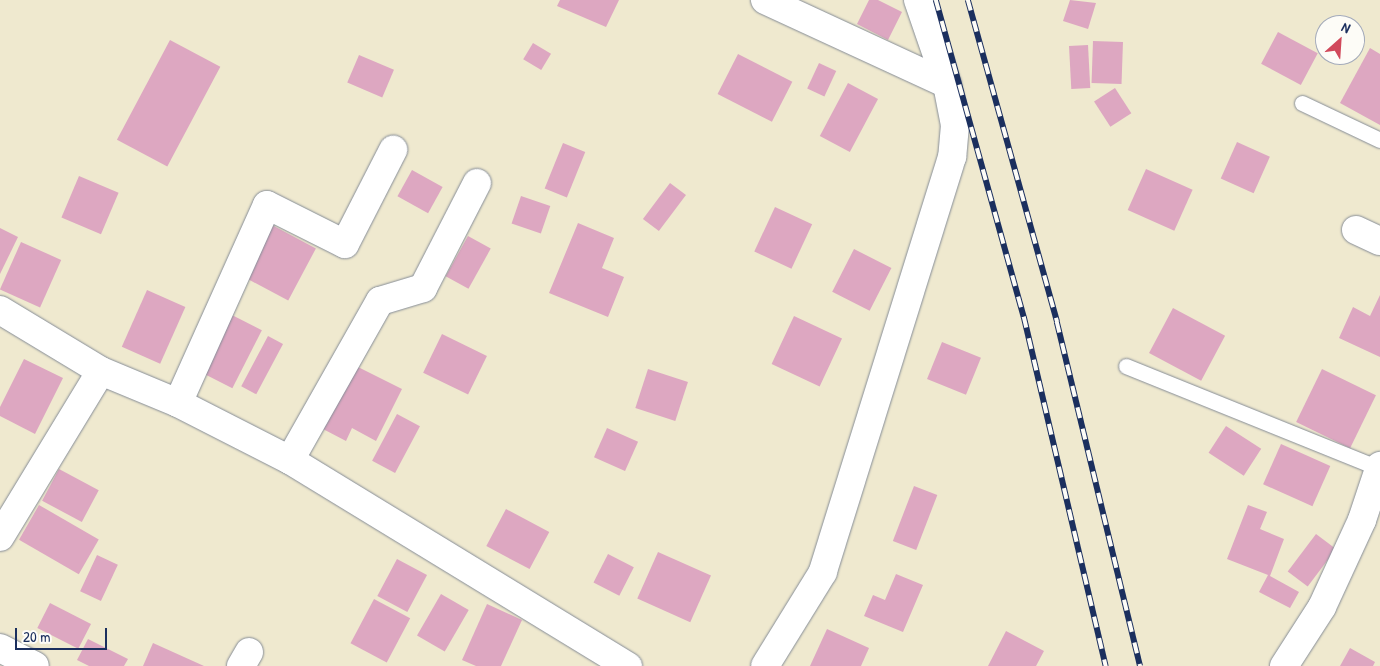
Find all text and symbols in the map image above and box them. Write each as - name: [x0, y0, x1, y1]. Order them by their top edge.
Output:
- north arrow: [1315, 15, 1365, 65]
- text: N: [1339, 17, 1354, 37]
- scale bar: [18, 618, 110, 650]
- text: 20 m: [23, 626, 50, 647]

